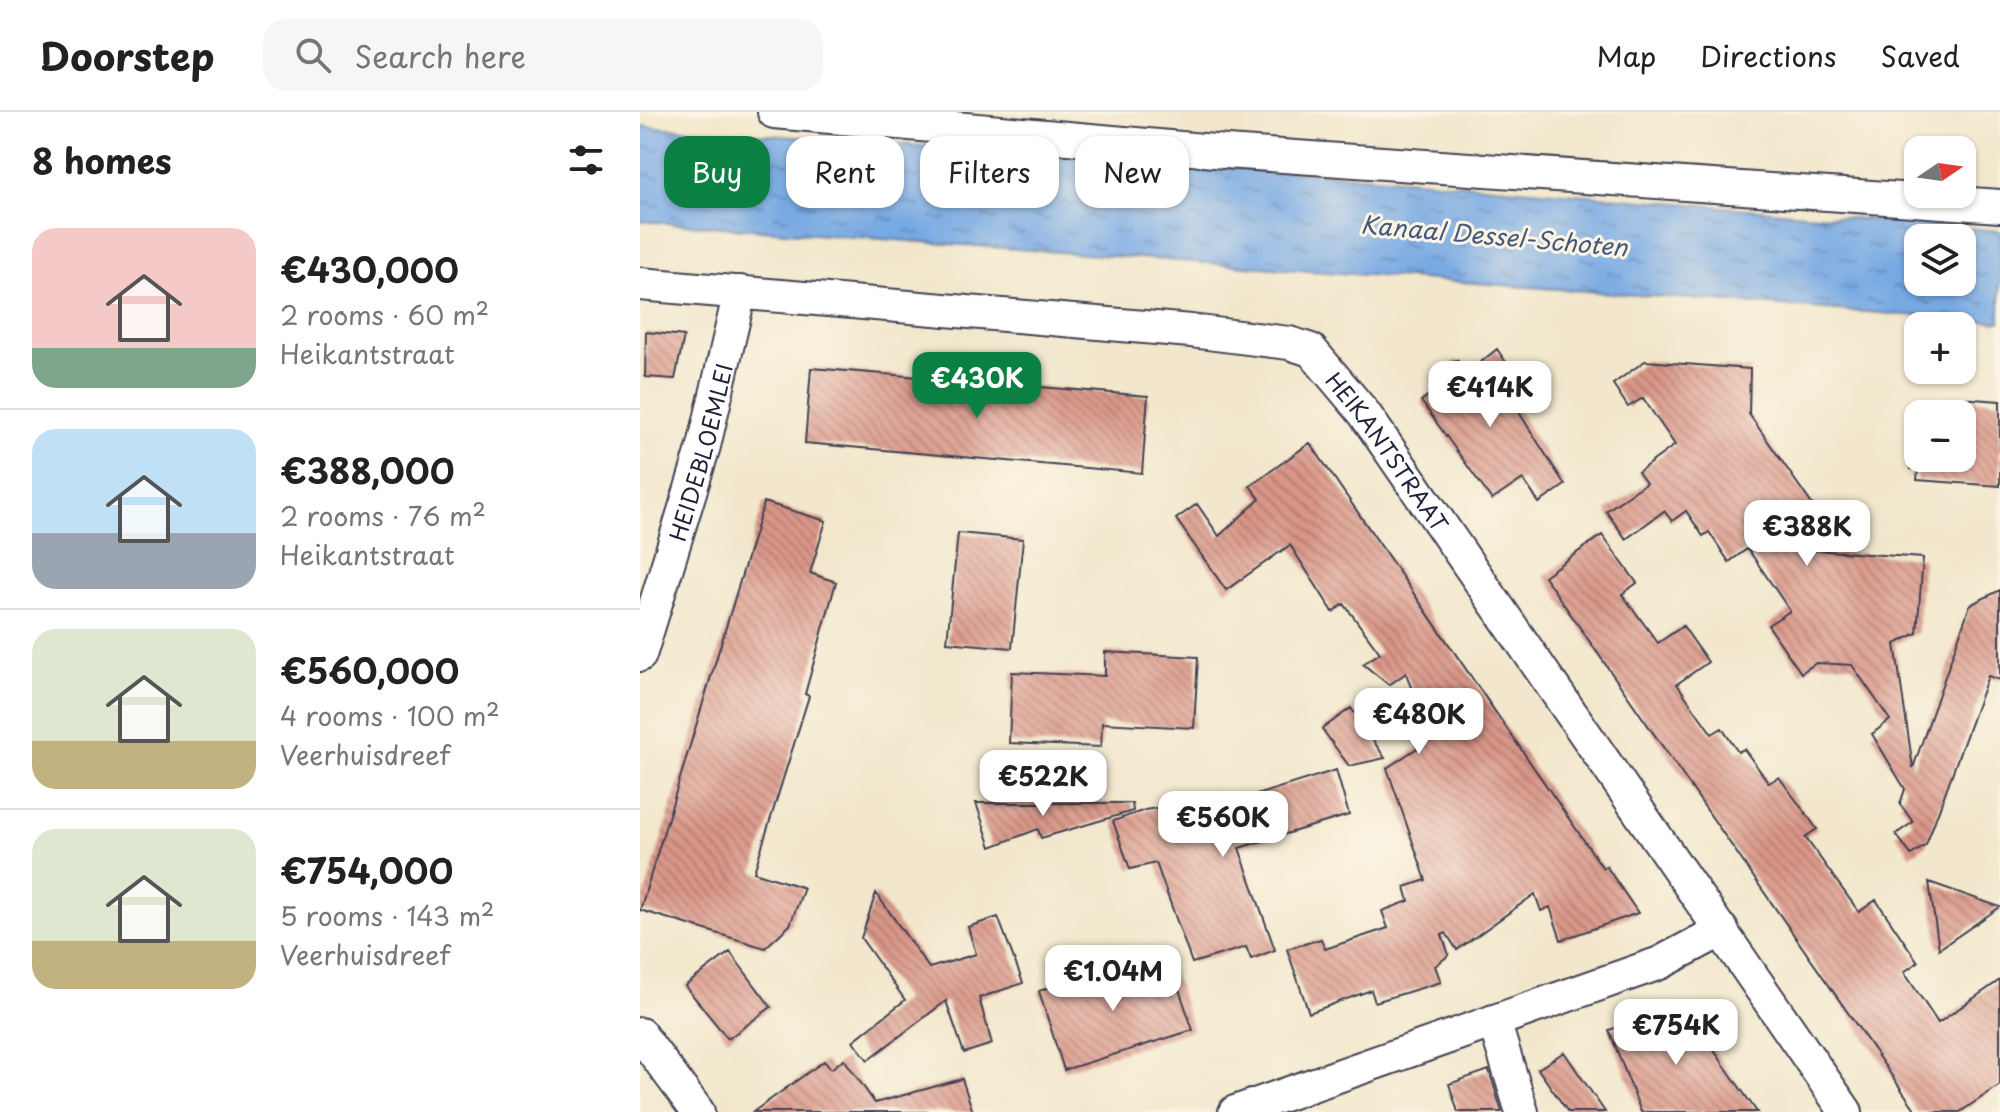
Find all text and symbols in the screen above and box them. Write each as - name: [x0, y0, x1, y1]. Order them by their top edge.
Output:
- search box: [263, 19, 823, 91]
- text: Doorstep: [40, 27, 215, 84]
- icon: search: [291, 33, 335, 77]
- text: Search here: [355, 33, 526, 78]
- text: Map: [1597, 34, 1656, 77]
- text: Directions: [1700, 34, 1837, 77]
- text: Saved: [1881, 34, 1960, 77]
- text: 8 homes: [32, 134, 172, 186]
- chip: Buy: [664, 136, 770, 208]
- chip: Rent: [786, 136, 904, 208]
- chip: Filters: [920, 136, 1059, 208]
- chip: New: [1075, 136, 1189, 208]
- north arrow: [1904, 136, 1976, 208]
- map controls: [1904, 136, 1976, 472]
- icon: filters: [564, 138, 608, 182]
- water label: Kanaal Dessel-Schoten: [1359, 205, 1630, 265]
- button: layers: [1904, 224, 1976, 296]
- text: €430,000: [280, 243, 459, 295]
- icon: home: [96, 260, 192, 356]
- text: 2 rooms · 60 m²: [280, 295, 489, 334]
- button: +: [1904, 312, 1976, 384]
- text: Heikantstraat: [280, 334, 455, 373]
- pin: €430K: [921, 352, 1033, 420]
- text: €430K: [930, 358, 1024, 397]
- street label: HEIDEBLOEMLEI: [660, 360, 739, 545]
- pin: €414K: [1434, 361, 1546, 429]
- street label: HEIKANTSTRAAT: [1319, 364, 1457, 538]
- text: €414K: [1446, 367, 1534, 406]
- button: −: [1904, 400, 1976, 472]
- text: €388,000: [280, 444, 454, 496]
- icon: home: [96, 461, 192, 557]
- text: 2 rooms · 76 m²: [280, 496, 486, 535]
- pin: €388K: [1751, 500, 1863, 568]
- text: €388K: [1762, 506, 1852, 545]
- text: Heikantstraat: [280, 535, 455, 574]
- text: €560,000: [280, 644, 459, 696]
- icon: home: [96, 661, 192, 757]
- pin: €480K: [1363, 688, 1475, 756]
- text: €480K: [1372, 694, 1466, 733]
- text: 4 rooms · 100 m²: [280, 696, 500, 735]
- text: Veerhuisdreef: [280, 735, 450, 774]
- pin: €522K: [987, 750, 1099, 818]
- text: €522K: [998, 756, 1088, 795]
- pin: €560K: [1167, 791, 1279, 859]
- text: €560K: [1176, 797, 1270, 836]
- text: €754,000: [280, 844, 453, 896]
- icon: home: [96, 861, 192, 957]
- text: 5 rooms · 143 m²: [280, 896, 495, 935]
- text: Veerhuisdreef: [280, 935, 450, 974]
- pin: €1.04M: [1048, 945, 1178, 1013]
- text: €1.04M: [1063, 951, 1163, 990]
- pin: €754K: [1620, 999, 1732, 1067]
- text: €754K: [1632, 1005, 1720, 1044]

